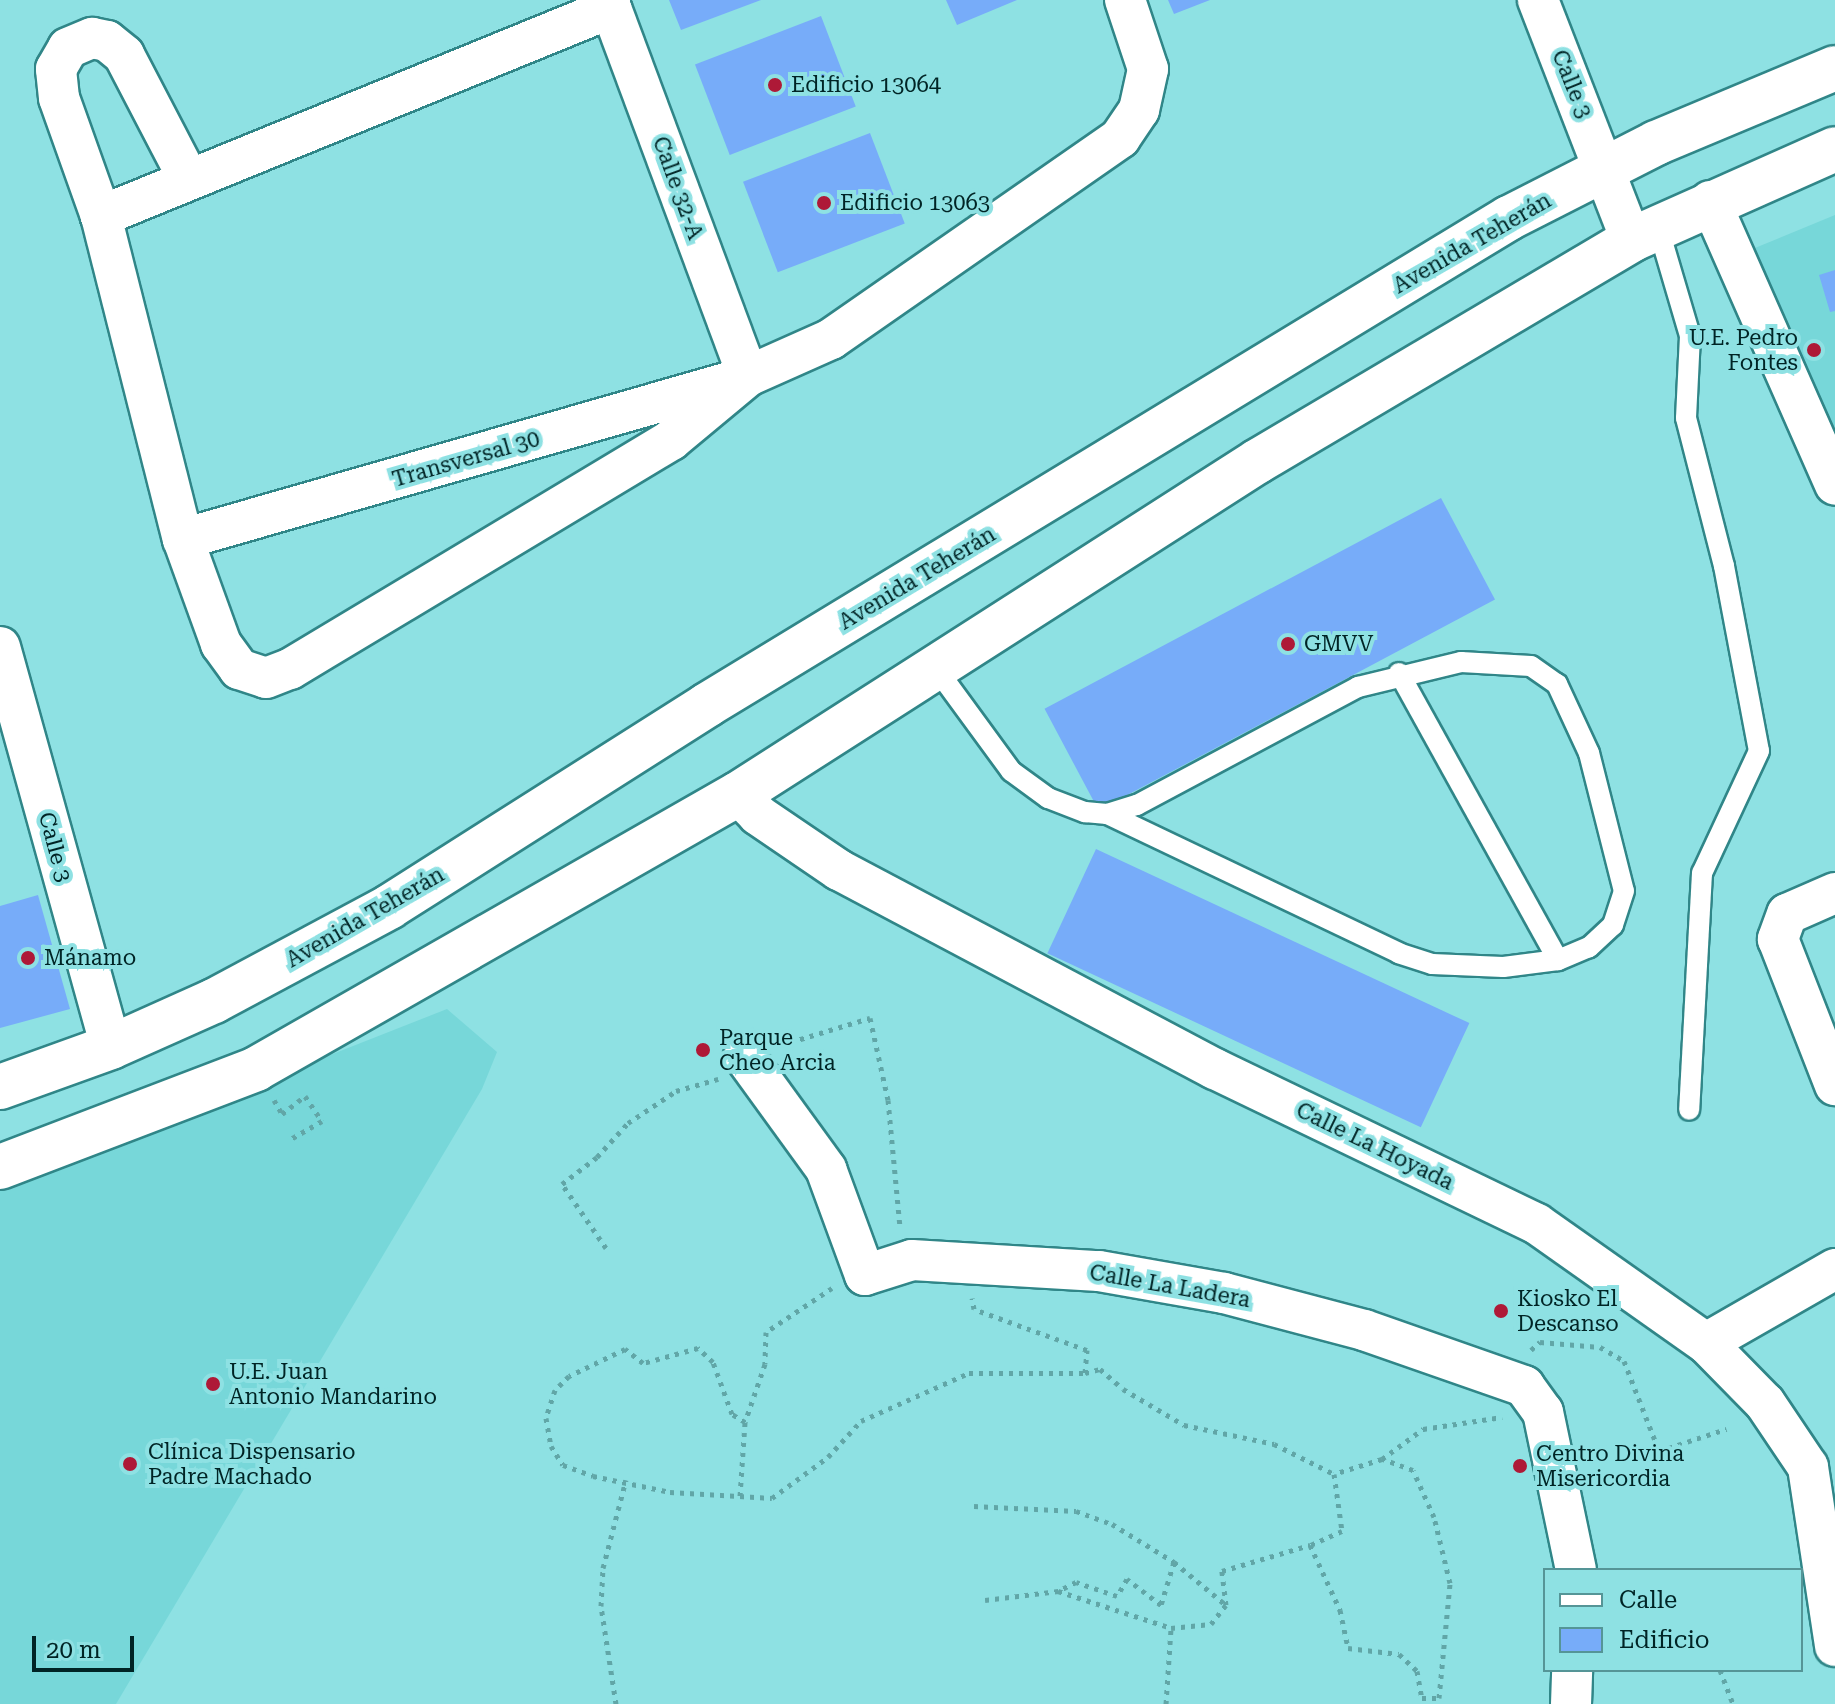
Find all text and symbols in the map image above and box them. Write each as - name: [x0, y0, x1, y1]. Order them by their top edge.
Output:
- street label: Calle 3: [1546, 46, 1598, 122]
- place label: Edificio 13064: [791, 72, 941, 98]
- marker: Edificio 13064: [766, 76, 784, 94]
- street label: Calle 32-A: [647, 133, 709, 243]
- street label: Avenida Teherán: [1388, 187, 1556, 299]
- place label: Edificio 13063: [840, 190, 990, 216]
- marker: Edificio 13063: [815, 194, 833, 212]
- place label: U.E. Pedro Fontes: [1689, 324, 1798, 376]
- marker: U.E. Pedro Fontes: [1805, 341, 1823, 359]
- street label: Transversal 30: [389, 425, 543, 493]
- street label: Avenida Teherán: [834, 521, 1000, 635]
- place label: GMVV: [1304, 631, 1373, 657]
- marker: GMVV: [1279, 635, 1297, 653]
- street label: Calle 3: [33, 809, 77, 885]
- street label: Avenida Teherán: [281, 861, 449, 973]
- place label: Mánamo: [44, 945, 136, 971]
- marker: Mánamo: [19, 949, 37, 967]
- place label: Parque Cheo Arcia: [719, 1024, 836, 1076]
- marker: Parque Cheo Arcia: [694, 1041, 712, 1059]
- street label: Calle La Hoyada: [1292, 1096, 1458, 1196]
- street label: Calle La Ladera: [1088, 1259, 1252, 1313]
- place label: Kiosko El Descanso: [1517, 1285, 1619, 1336]
- marker: Kiosko El Descanso: [1492, 1302, 1510, 1320]
- place label: U.E. Juan Antonio Mandarino: [229, 1358, 437, 1410]
- marker: U.E. Juan Antonio Mandarino: [204, 1375, 222, 1393]
- place label: Clínica Dispensario Padre Machado: [148, 1438, 356, 1490]
- place label: Centro Divina Misericordia: [1536, 1440, 1684, 1492]
- marker: Clínica Dispensario Padre Machado: [119, 1453, 141, 1475]
- marker: Centro Divina Misericordia: [1511, 1457, 1529, 1475]
- legend: [1543, 1568, 1803, 1672]
- text: Calle: [1619, 1586, 1677, 1614]
- scale bar: [36, 1620, 138, 1670]
- text: Edificio: [1619, 1626, 1710, 1654]
- text: 20 m: [46, 1636, 101, 1664]

